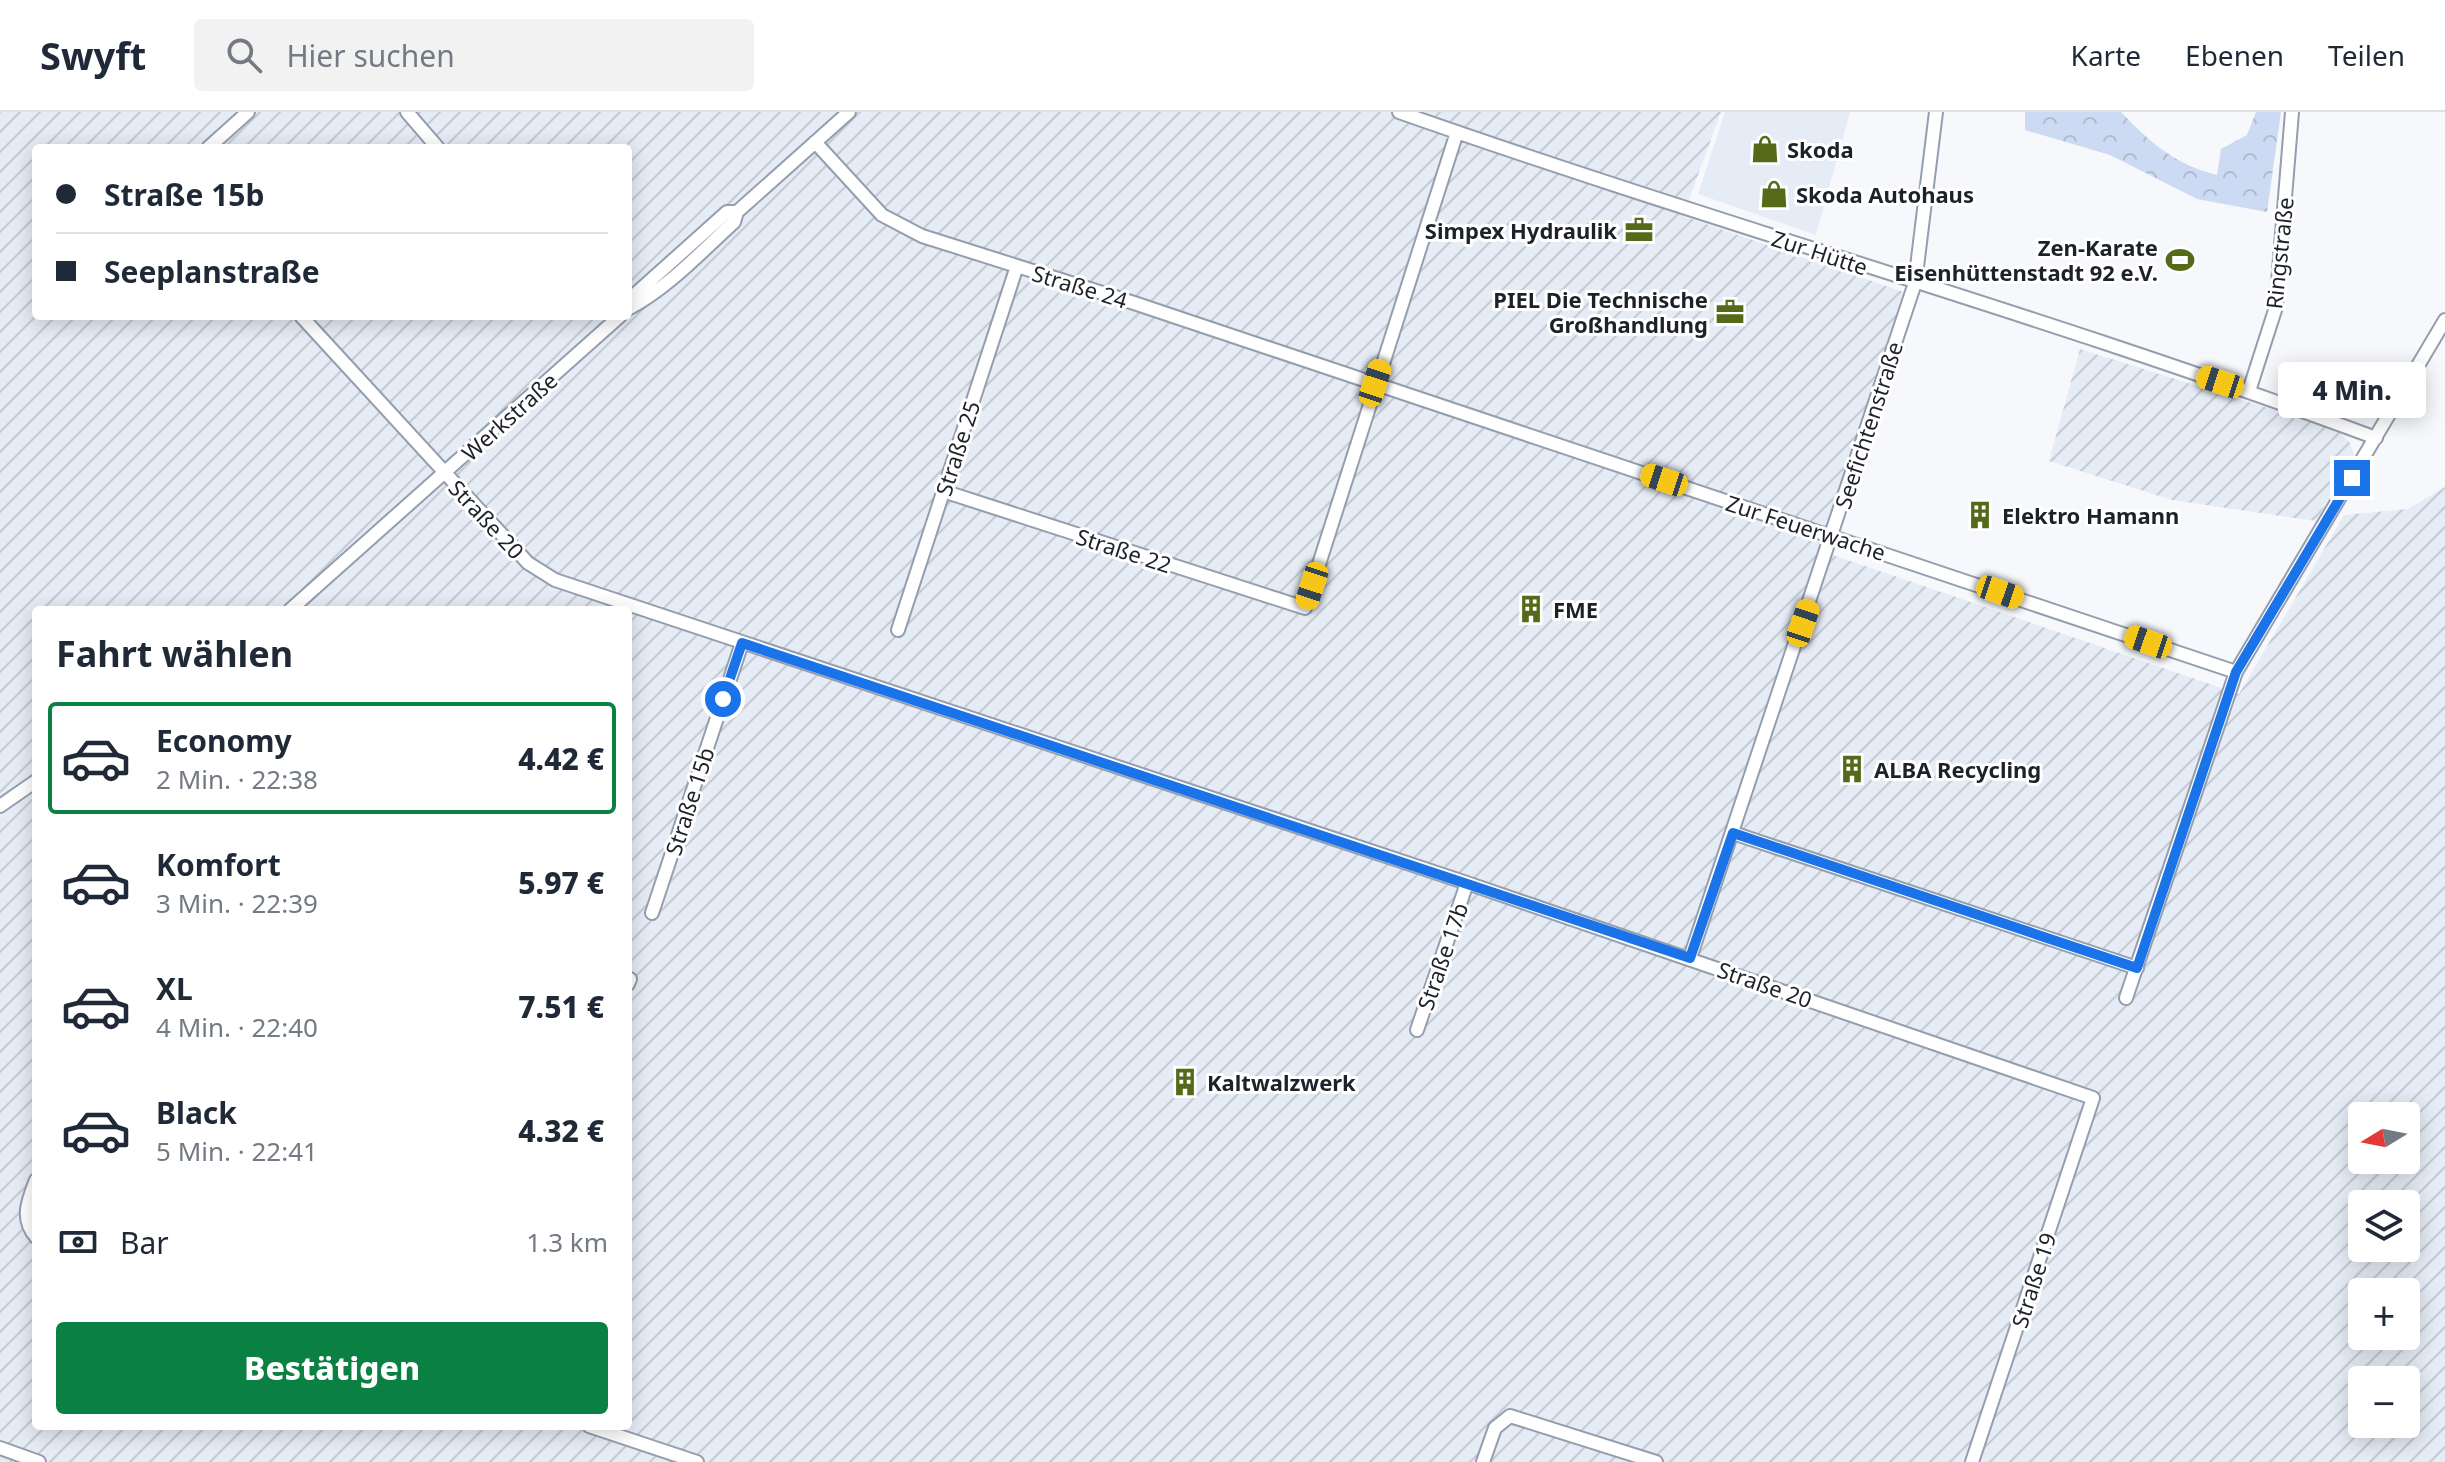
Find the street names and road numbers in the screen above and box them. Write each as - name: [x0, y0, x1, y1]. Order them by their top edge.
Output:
- street label: Ringstraße: [2258, 196, 2300, 310]
- street label: Zur Hütte: [1768, 222, 1872, 282]
- street label: Straße 24: [1029, 257, 1132, 315]
- street label: Seefichtenstraße: [1827, 338, 1909, 512]
- street label: Werkstraße: [455, 365, 563, 467]
- street label: Straße 25: [928, 397, 986, 499]
- street label: Straße 20: [443, 473, 531, 565]
- street label: Zur Feuerwache: [1722, 487, 1890, 567]
- street label: Straße 22: [1073, 521, 1175, 579]
- street label: Straße 15b: [657, 743, 721, 859]
- street label: Straße 17b: [1410, 898, 1474, 1014]
- street label: Straße 20: [1714, 954, 1816, 1014]
- street label: Straße 19: [2004, 1229, 2062, 1331]

